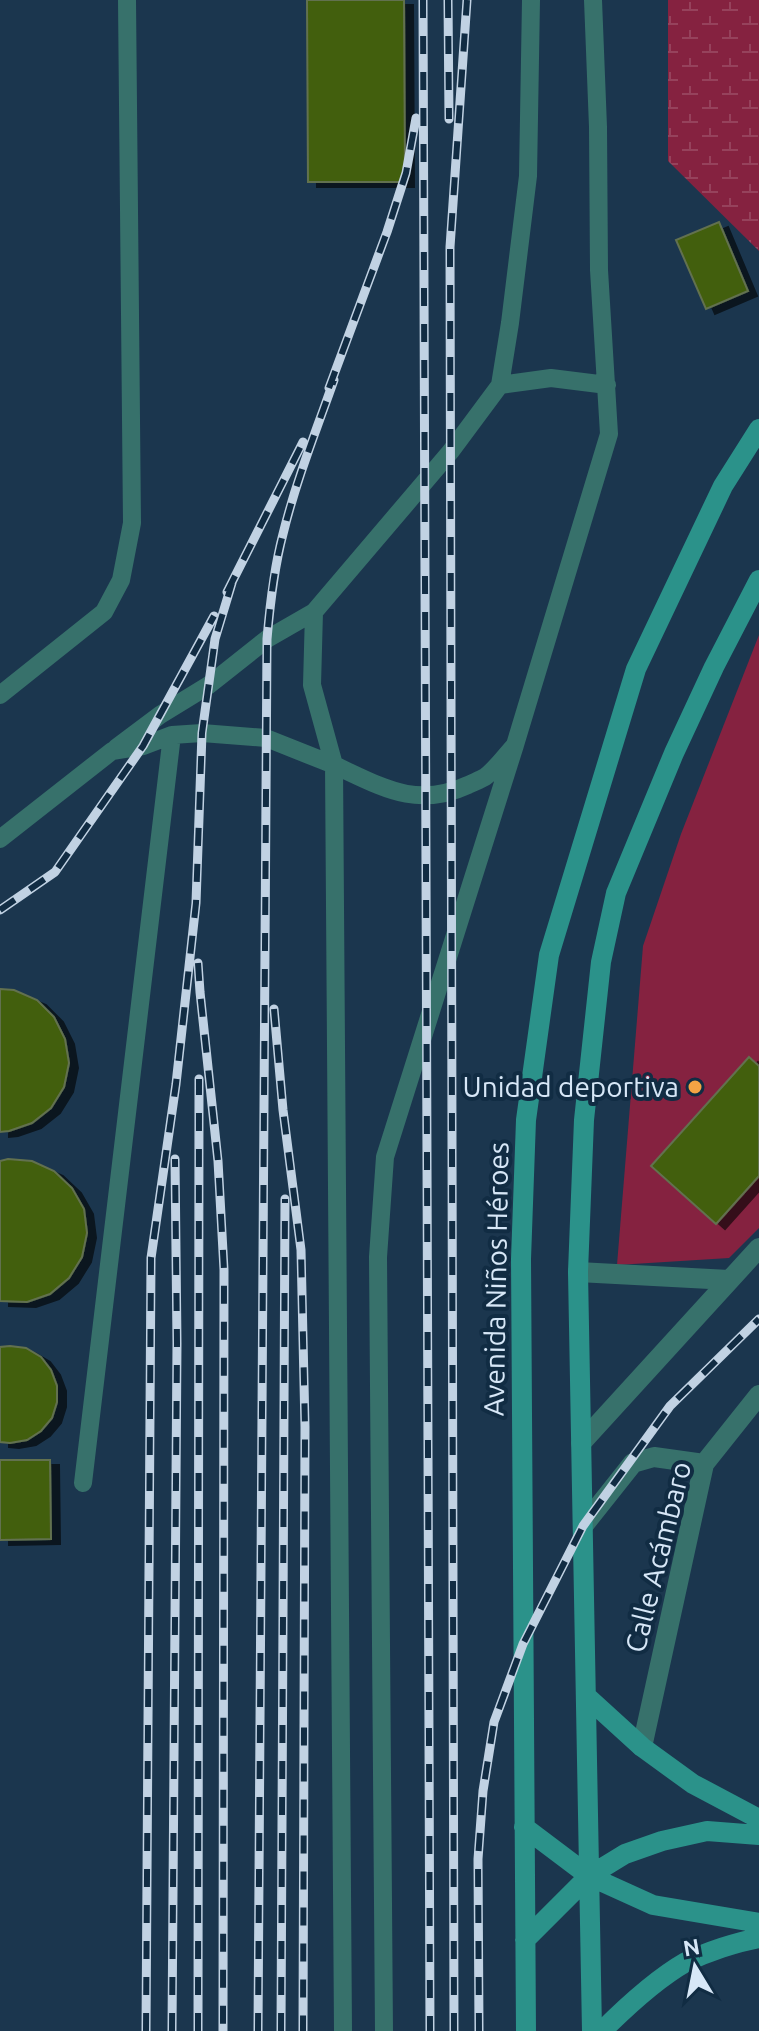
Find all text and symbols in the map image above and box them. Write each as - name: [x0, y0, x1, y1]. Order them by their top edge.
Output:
- place label: Unidad deportiva: [463, 1071, 679, 1102]
- marker: Unidad deportiva: [686, 1078, 704, 1096]
- street label: Avenida Niños Héroes: [478, 1142, 513, 1416]
- street label: Calle Acámbaro: [619, 1458, 696, 1655]
- north arrow: [655, 1927, 735, 2007]
- text: N: [681, 1933, 702, 1961]

